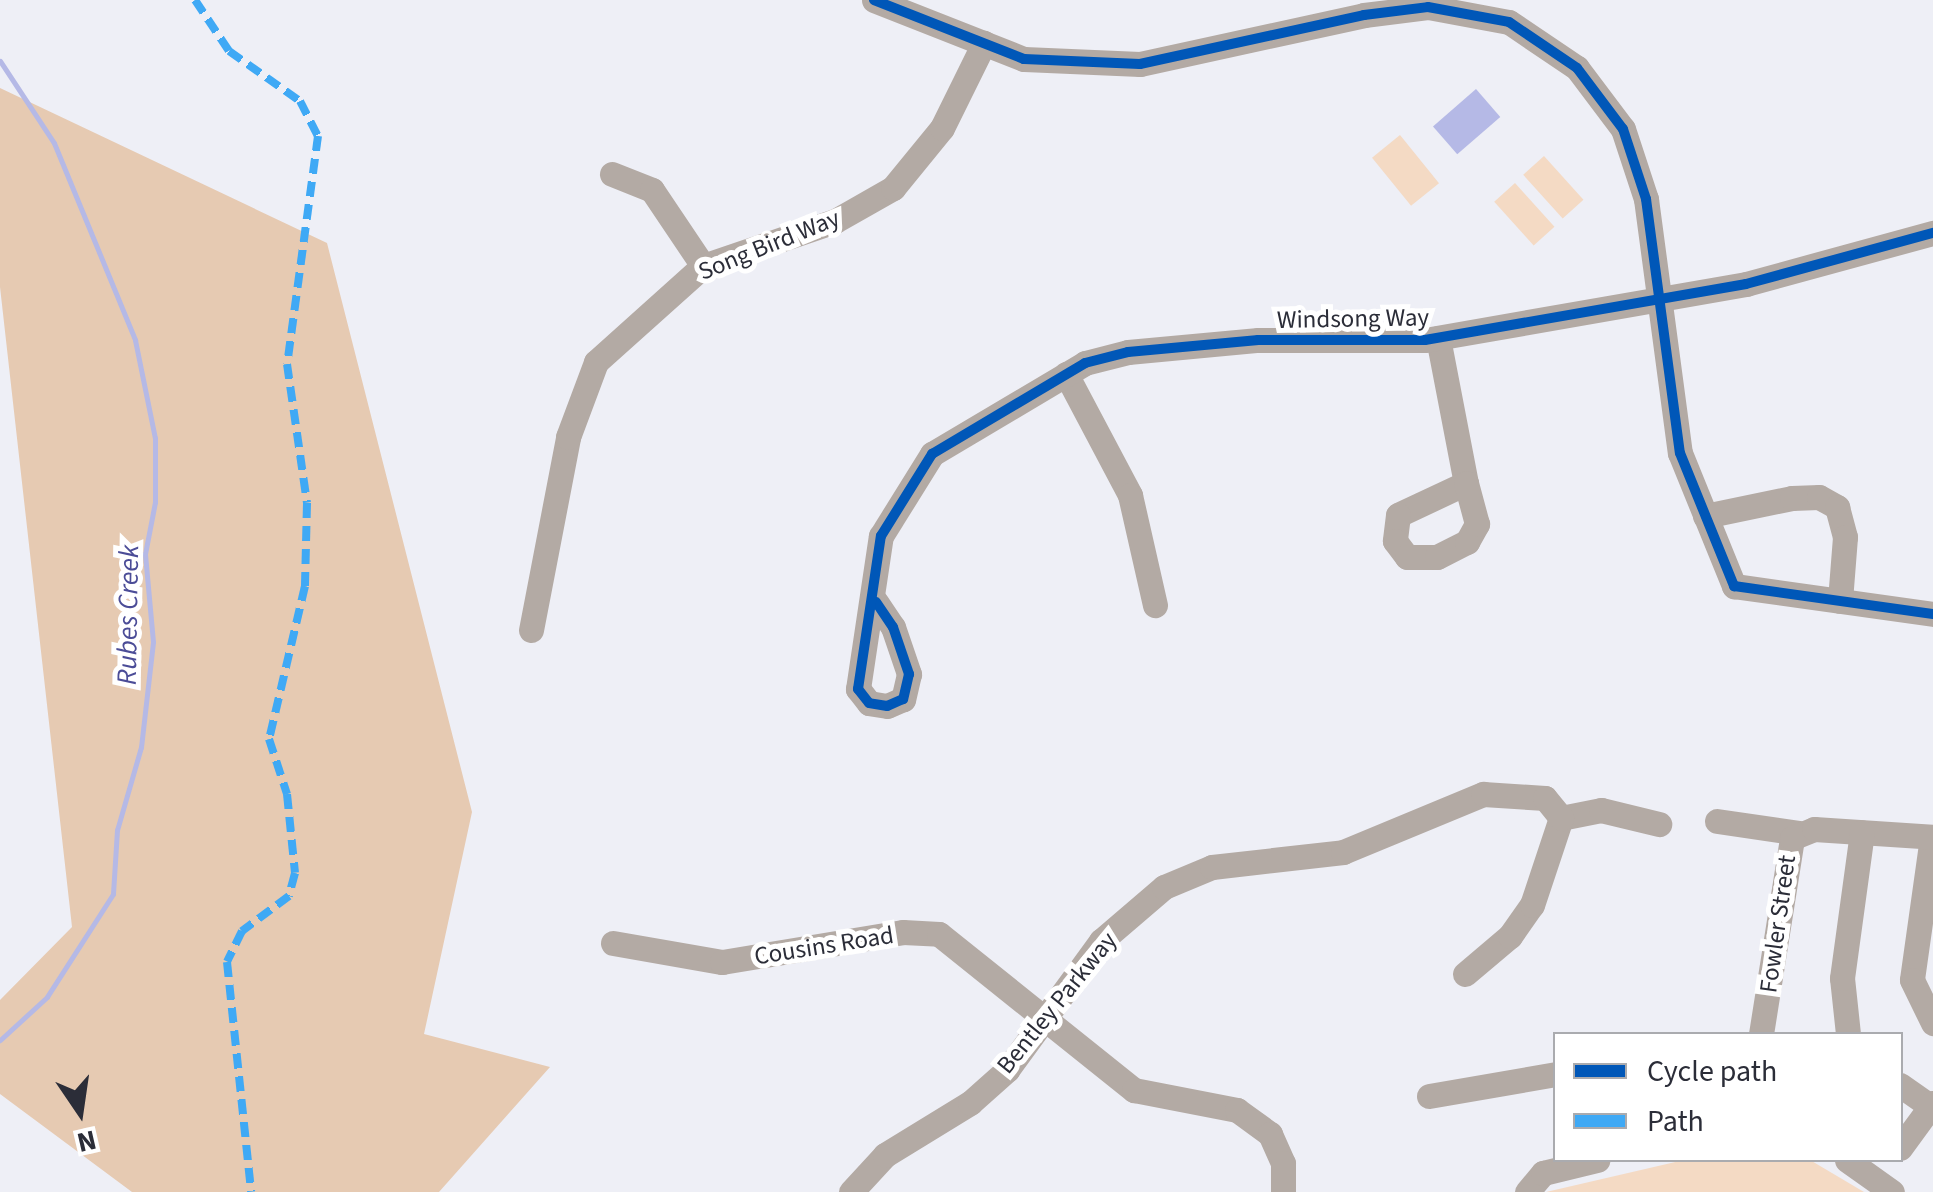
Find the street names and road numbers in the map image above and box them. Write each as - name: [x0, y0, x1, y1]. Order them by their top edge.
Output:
- street label: Song Bird Way: [694, 203, 844, 287]
- street label: Windsong Way: [1277, 303, 1429, 335]
- street label: Fowler Street: [1754, 853, 1802, 995]
- street label: Cousins Road: [752, 920, 896, 972]
- street label: Bentley Parkway: [991, 926, 1123, 1080]

